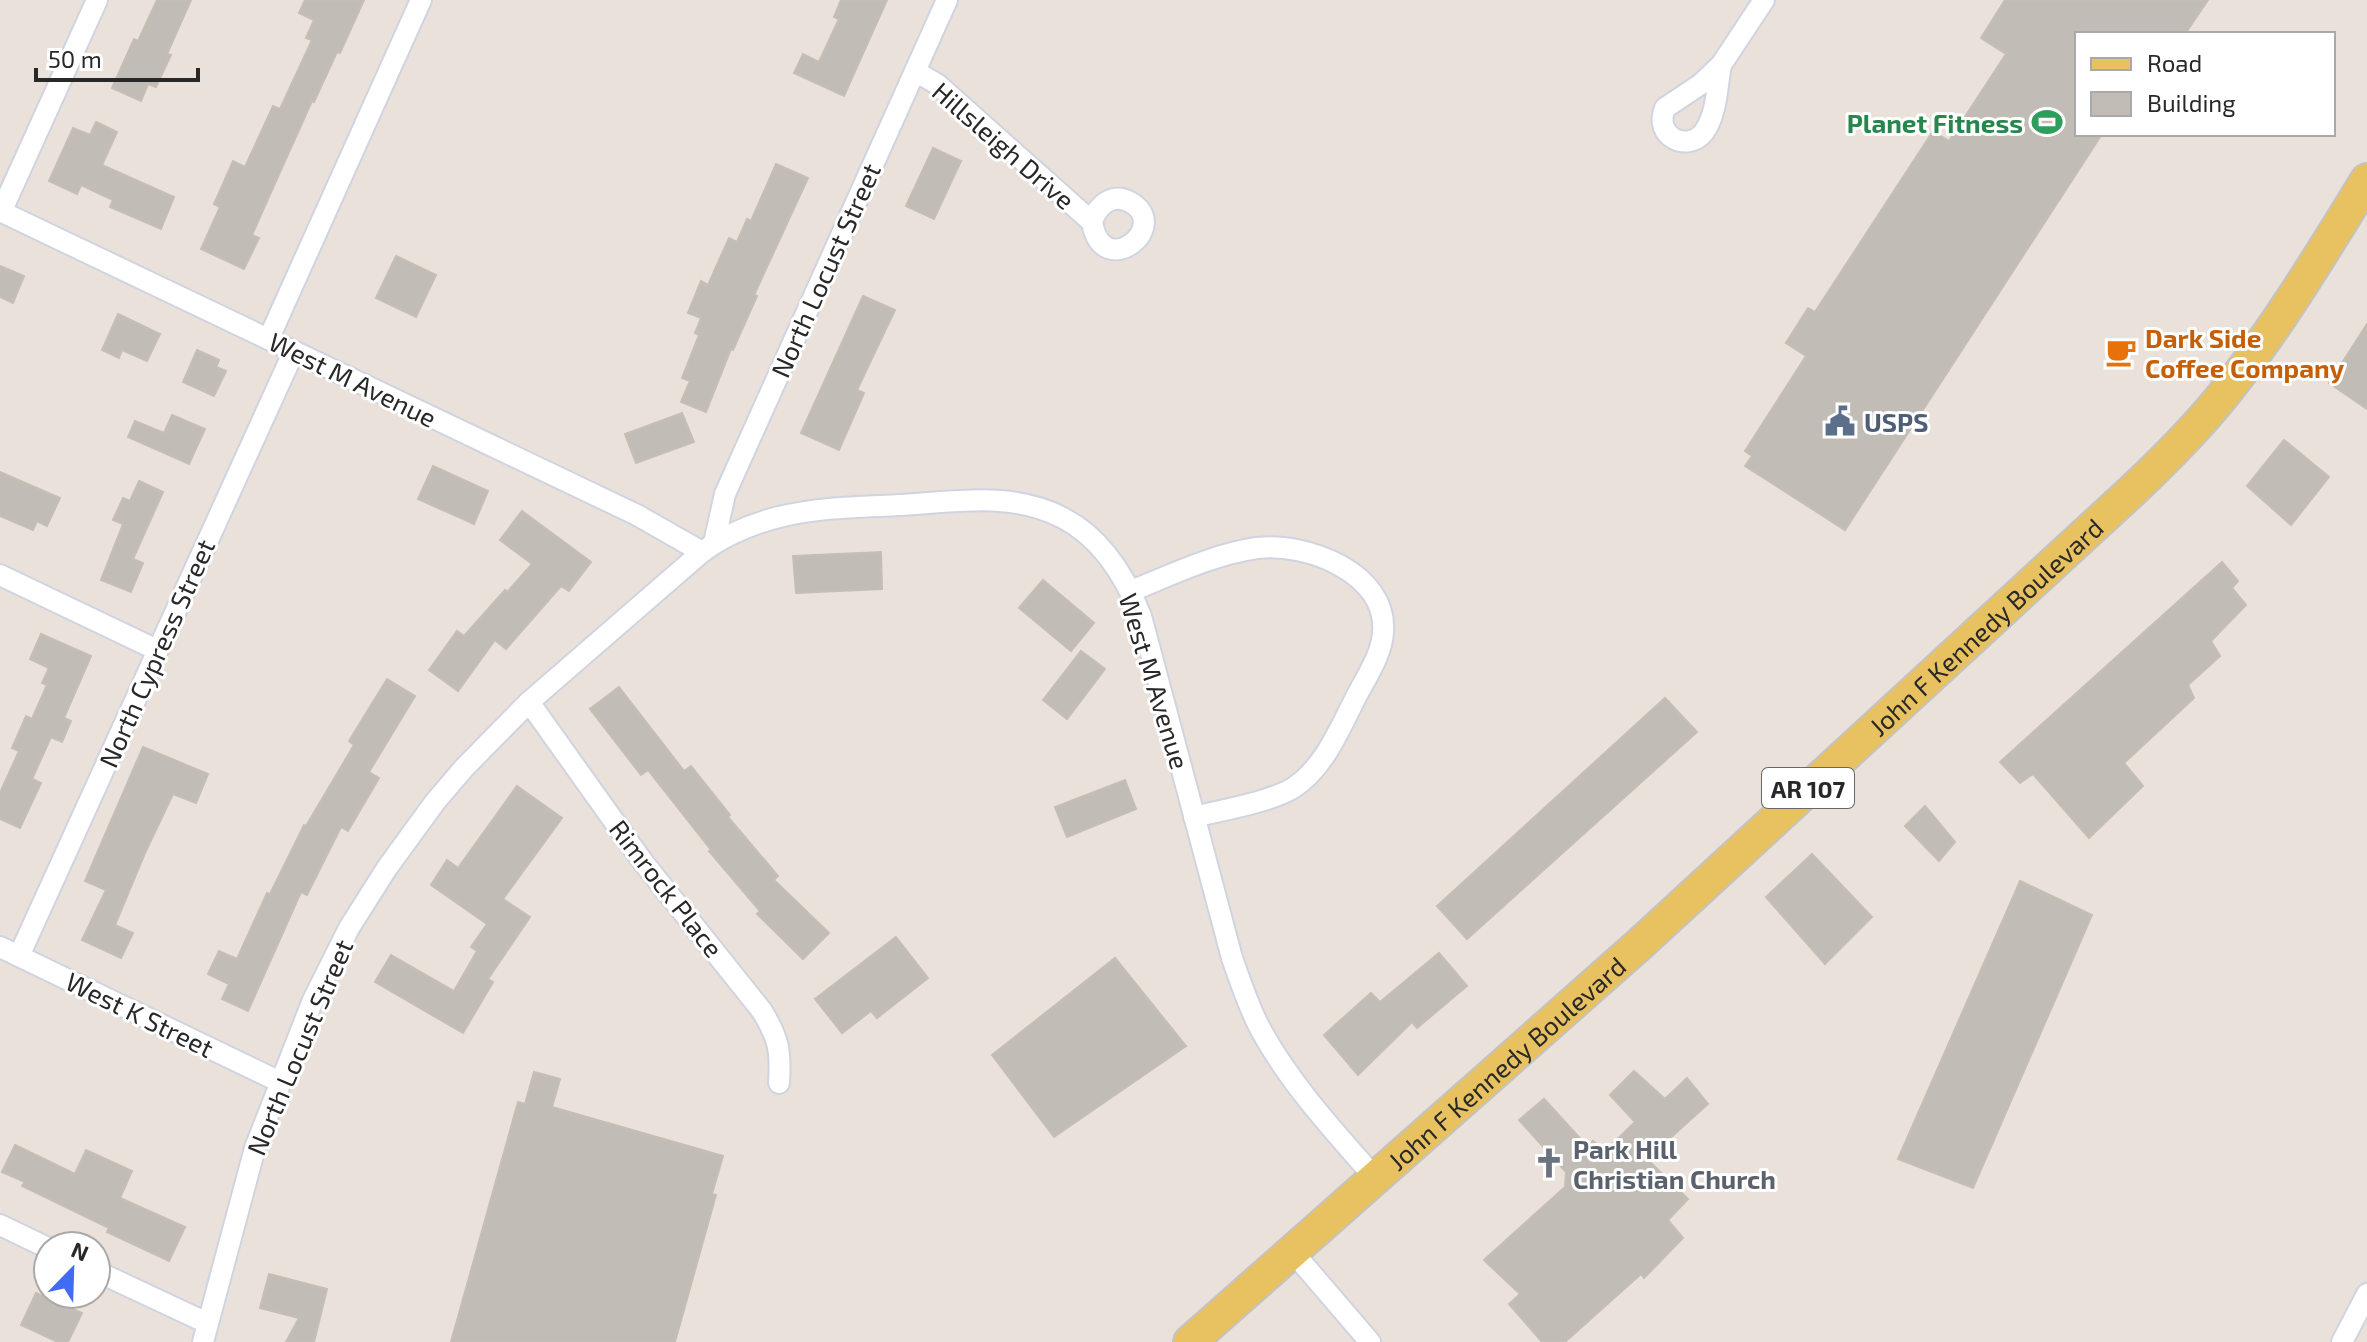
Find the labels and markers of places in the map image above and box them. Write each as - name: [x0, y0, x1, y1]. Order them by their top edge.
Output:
- sports icon: Planet Fitness: [2030, 105, 2064, 139]
- place label: Planet Fitness: [1847, 107, 2023, 138]
- place label: Dark Side Coffee Company: [2145, 322, 2345, 384]
- cafe icon: Dark Side Coffee Company: [2104, 335, 2138, 369]
- public building icon: USPS: [1823, 404, 1857, 438]
- place label: USPS: [1864, 406, 1928, 437]
- place label: Park Hill Christian Church: [1573, 1133, 1776, 1194]
- church icon: Park Hill Christian Church: [1532, 1146, 1566, 1180]

